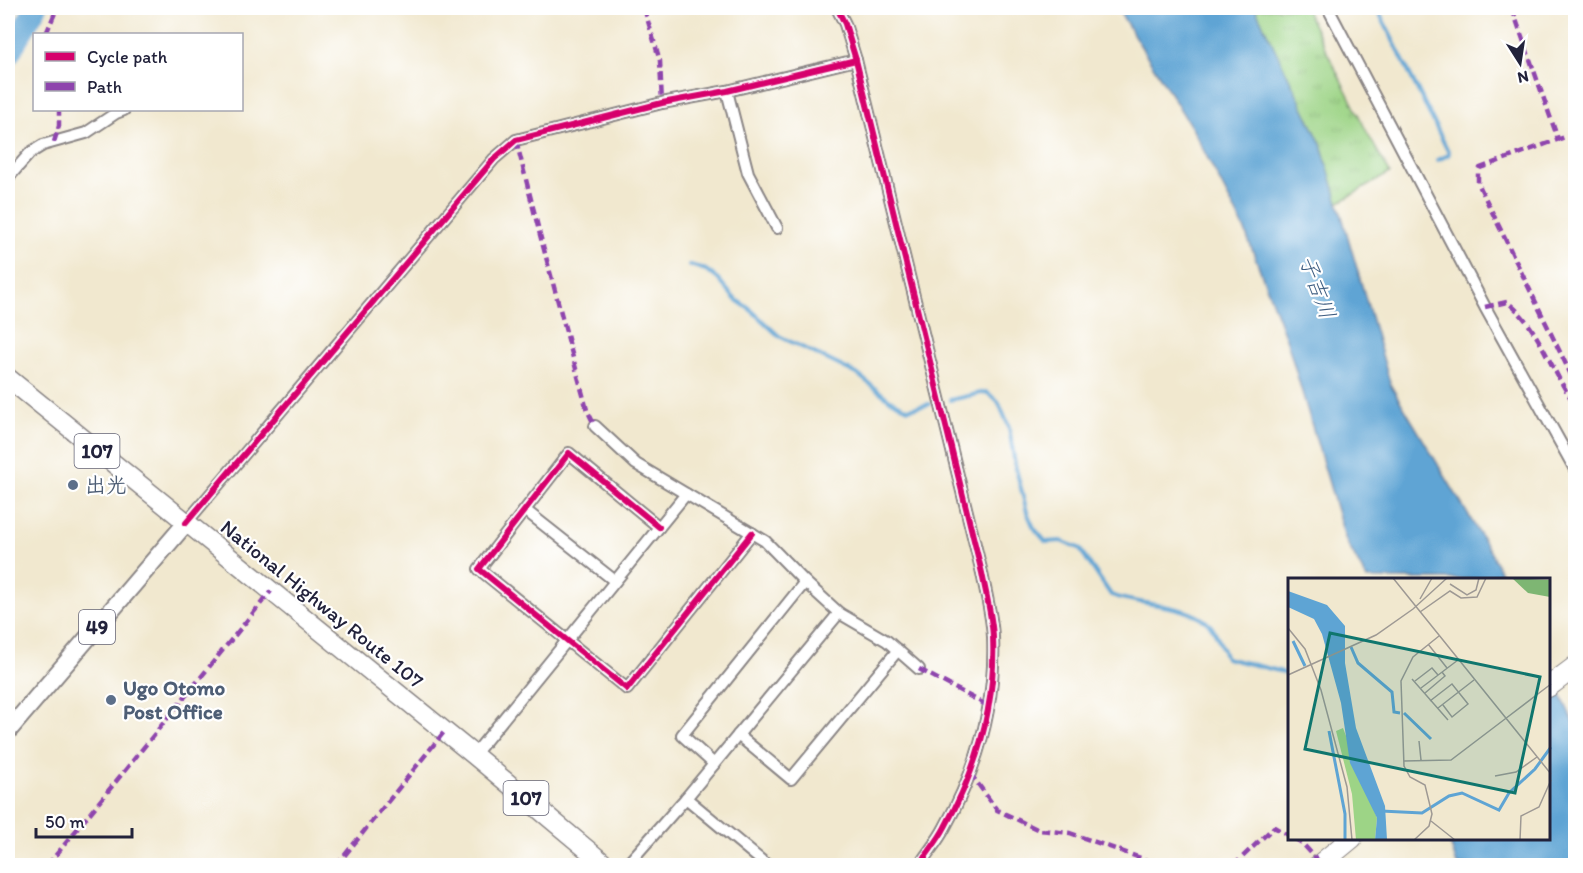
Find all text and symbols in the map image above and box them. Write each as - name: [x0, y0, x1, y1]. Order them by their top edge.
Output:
- legend: [33, 33, 243, 111]
- north arrow: [1490, 33, 1550, 93]
- text: Cycle path: [87, 46, 168, 68]
- text: N: [1516, 67, 1530, 88]
- text: Path: [87, 76, 122, 98]
- water label: 子吉川: [1294, 252, 1342, 323]
- road number: 107: [74, 434, 120, 468]
- place label: 出光: [85, 472, 127, 497]
- marker: 出光: [66, 478, 80, 492]
- street label: National Highway Route 107: [216, 514, 429, 693]
- inset map: [1288, 578, 1550, 840]
- road number: 49: [79, 610, 115, 644]
- place label: Ugo Otomo Post Office: [123, 675, 225, 724]
- marker: Ugo Otomo Post Office: [104, 693, 118, 707]
- road number: 107: [504, 781, 548, 815]
- scale bar: [36, 801, 132, 839]
- text: 50 m: [45, 811, 85, 833]

